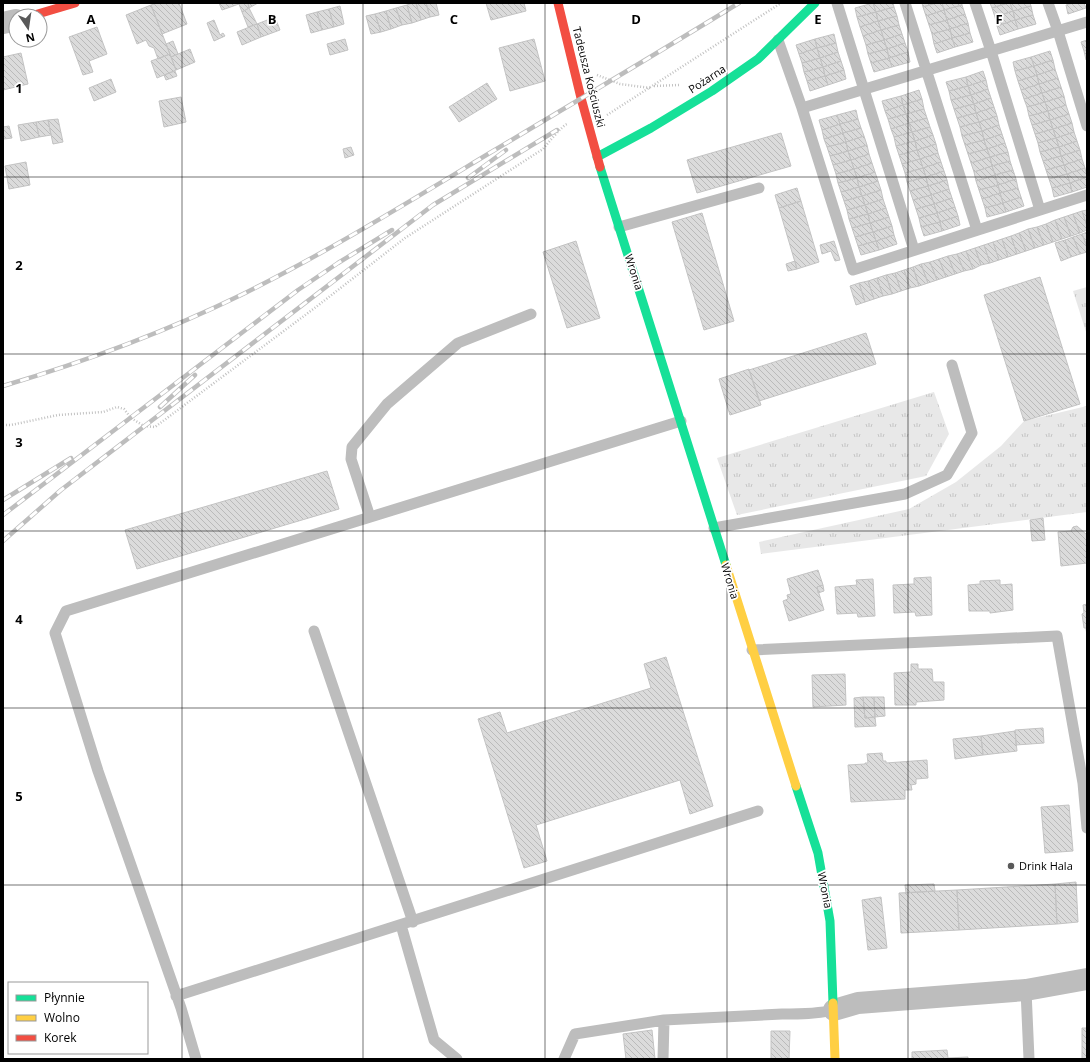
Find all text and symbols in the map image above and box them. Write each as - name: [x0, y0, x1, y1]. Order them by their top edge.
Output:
- north arrow: [8, 8, 48, 48]
- text: A: [87, 10, 96, 28]
- text: B: [268, 10, 277, 28]
- text: C: [450, 10, 458, 28]
- text: D: [631, 10, 641, 28]
- text: E: [814, 10, 822, 28]
- text: F: [995, 10, 1003, 28]
- street label: Tadeusza Kościuszki: [570, 25, 609, 129]
- text: N: [24, 30, 36, 47]
- street label: Pożarna: [685, 61, 728, 96]
- text: 1: [15, 79, 23, 97]
- street label: Wronia: [622, 252, 647, 292]
- text: 2: [15, 256, 23, 274]
- text: 3: [15, 433, 23, 451]
- street label: Wronia: [718, 561, 743, 601]
- text: 4: [15, 610, 23, 628]
- text: 5: [15, 787, 23, 805]
- place label: Drink Hala: [1019, 858, 1073, 873]
- marker: Drink Hala: [1006, 861, 1016, 871]
- street label: Wronia: [815, 870, 836, 909]
- legend: [8, 982, 148, 1054]
- text: Płynnie: [44, 989, 85, 1006]
- text: Wolno: [44, 1009, 80, 1026]
- text: Korek: [44, 1029, 77, 1046]

